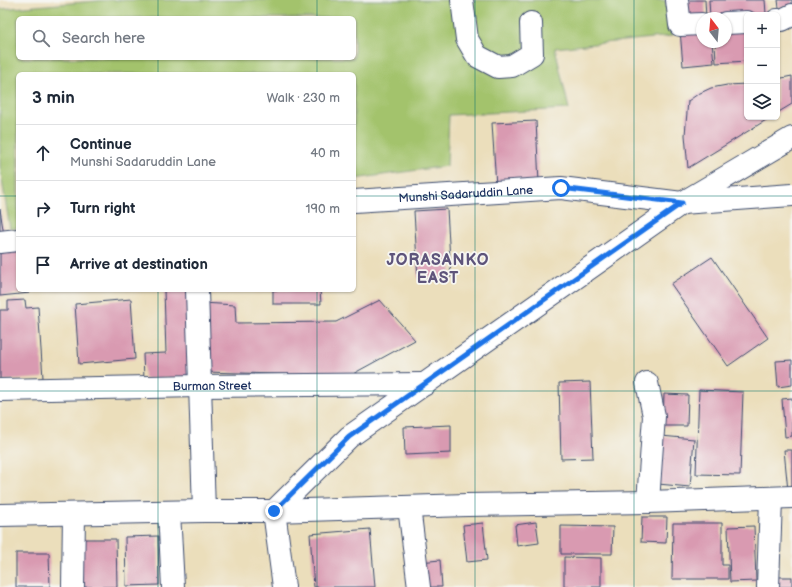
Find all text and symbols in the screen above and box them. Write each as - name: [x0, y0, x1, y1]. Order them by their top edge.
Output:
- north arrow: [696, 12, 732, 48]
- map controls: [744, 12, 780, 120]
- button: +: [744, 12, 780, 48]
- search box: [16, 16, 356, 60]
- icon: search: [30, 27, 52, 49]
- text: Search here: [62, 29, 145, 48]
- button: −: [744, 48, 780, 84]
- button: layers: [744, 84, 780, 120]
- text: 3 min: [32, 88, 75, 108]
- text: Walk · 230 m: [266, 90, 340, 106]
- text: Continue: [70, 135, 132, 154]
- icon: ahead: [32, 142, 54, 164]
- text: 40 m: [310, 145, 340, 161]
- text: Munshi Sadaruddin Lane: [70, 154, 216, 170]
- route start: [552, 179, 570, 197]
- street label: Munshi Sadaruddin Lane: [398, 183, 534, 206]
- icon: right: [32, 198, 54, 220]
- text: Turn right: [70, 199, 135, 218]
- text: 190 m: [306, 201, 340, 217]
- district label: JORASANKO EAST: [386, 251, 490, 288]
- icon: arrive: [32, 254, 54, 276]
- text: Arrive at destination: [70, 255, 208, 274]
- street label: Burman Street: [172, 379, 252, 395]
- route end: [265, 502, 283, 520]

